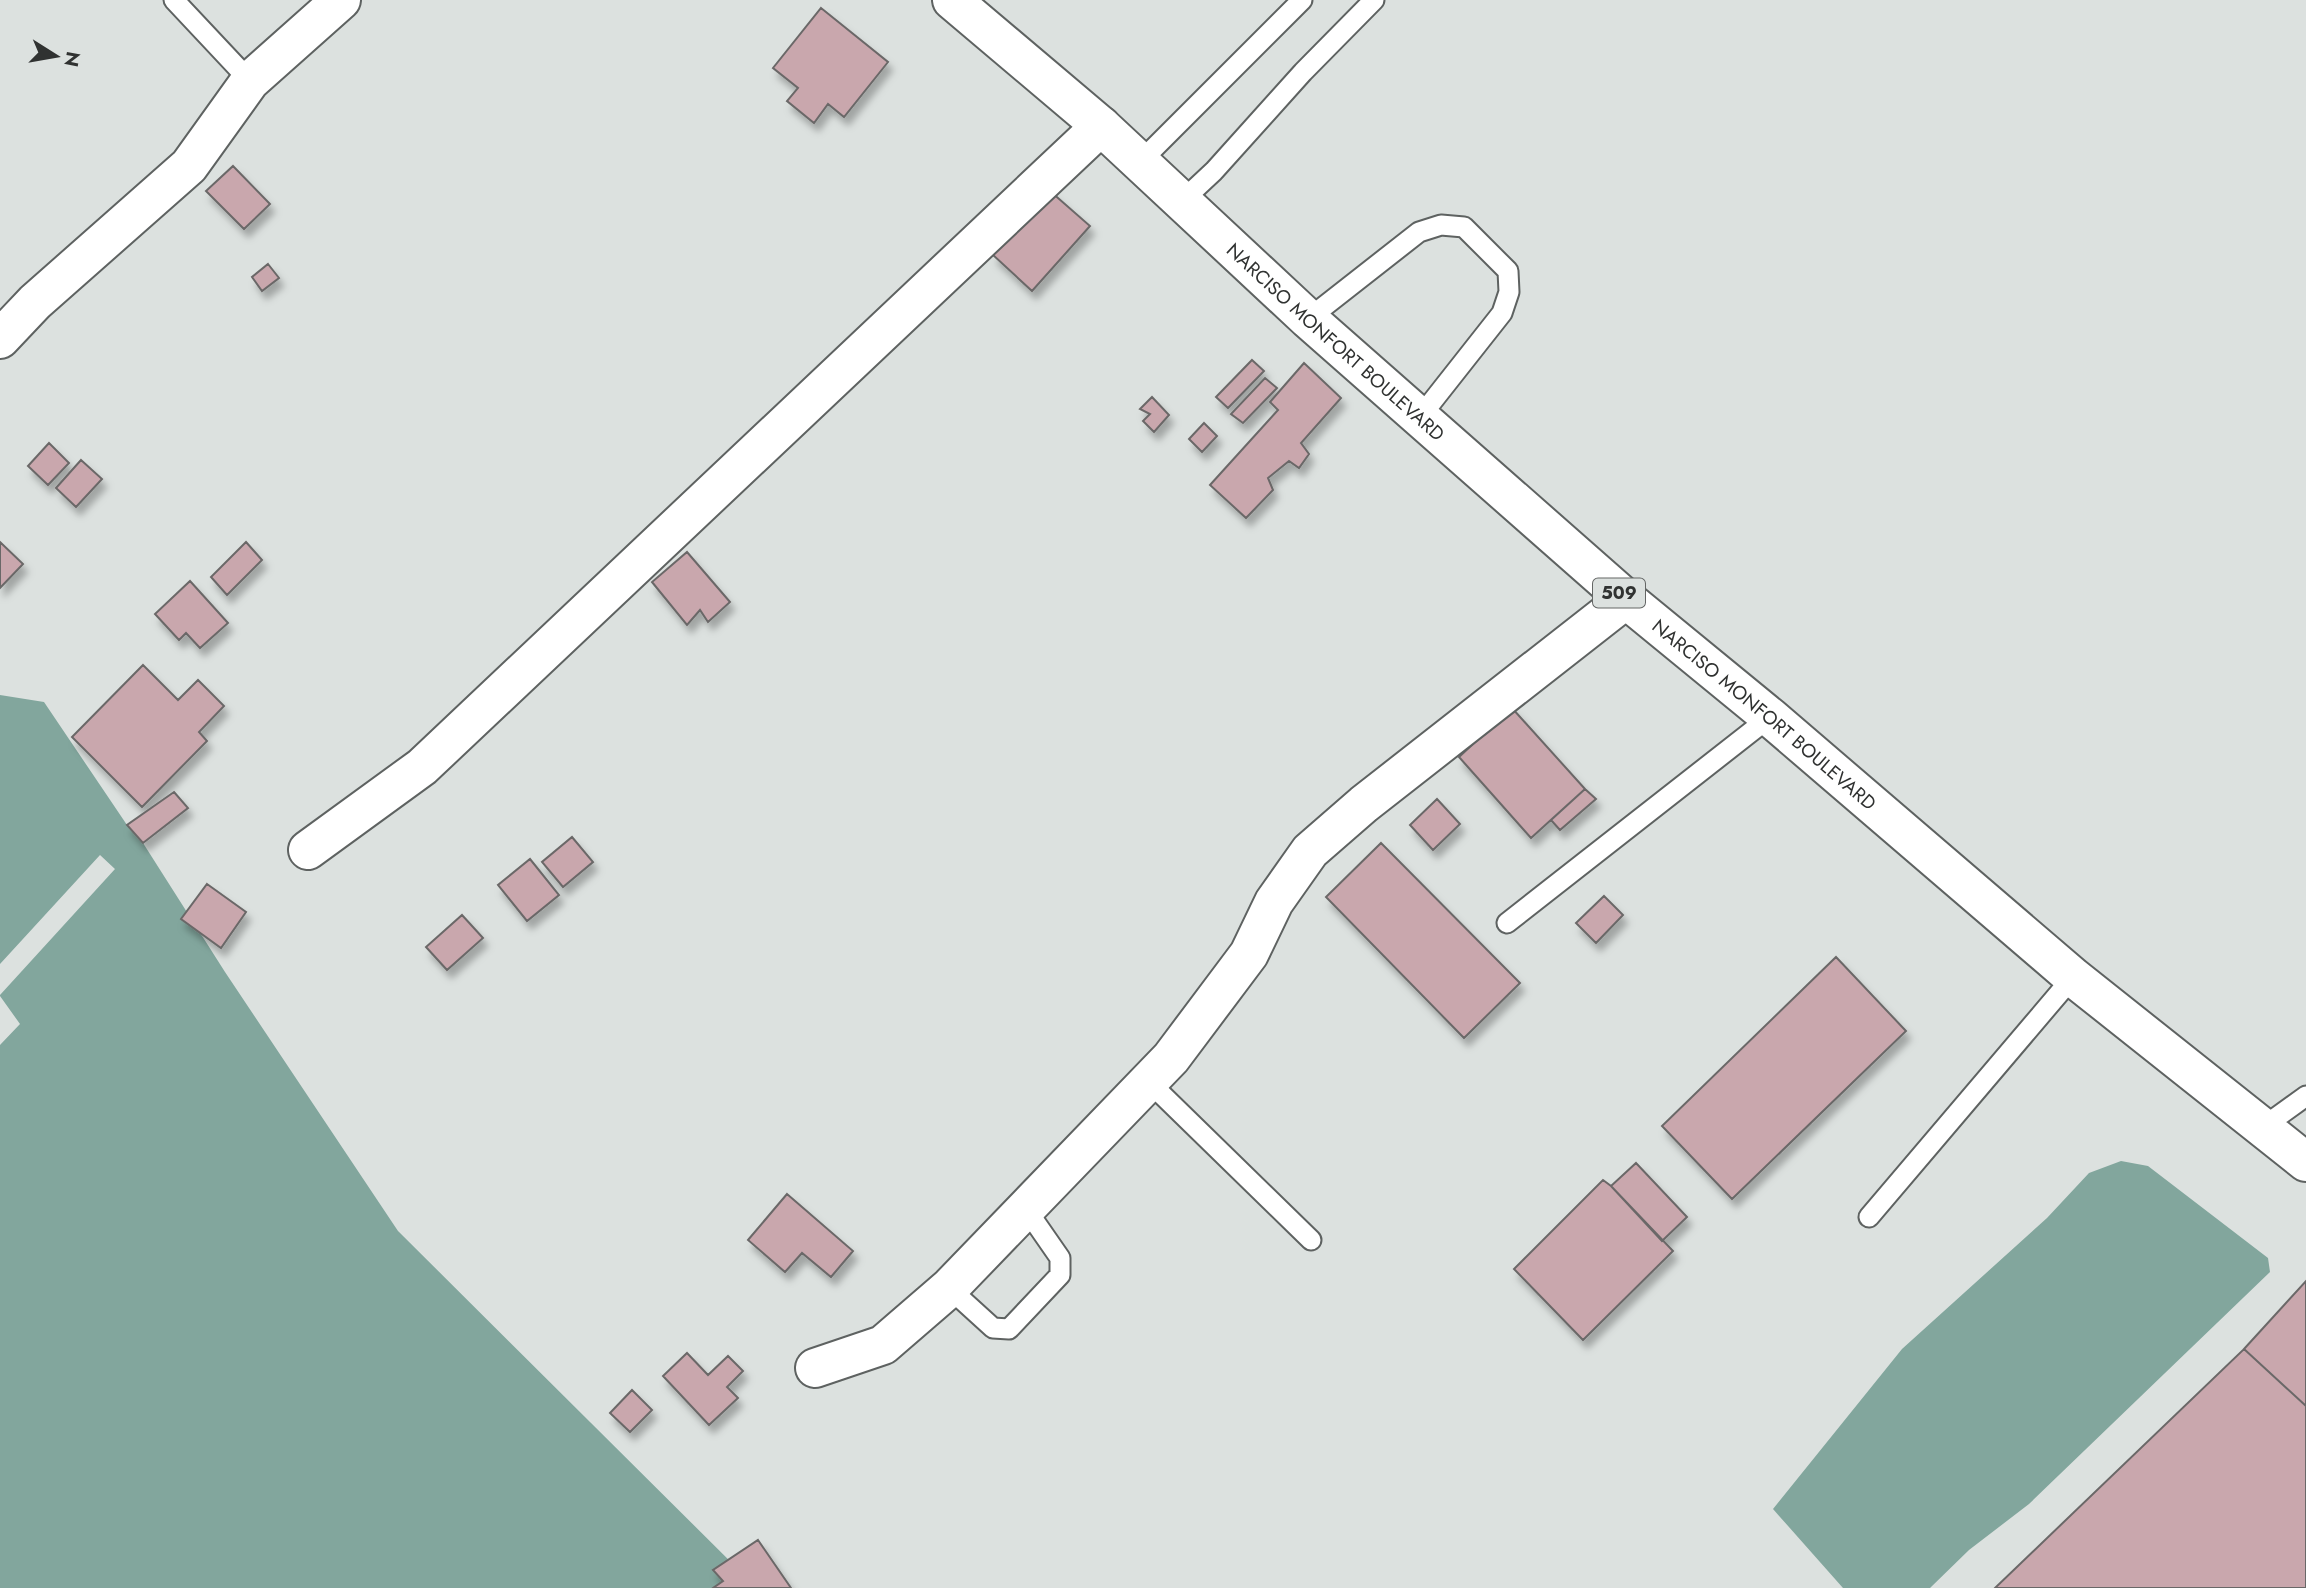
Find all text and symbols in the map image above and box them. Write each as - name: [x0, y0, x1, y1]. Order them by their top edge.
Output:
- north arrow: [21, 21, 91, 91]
- text: N: [58, 49, 87, 69]
- street label: NARCISO MONFORT BOULEVARD: [1221, 236, 1451, 447]
- road number: 509: [1593, 578, 1645, 608]
- street label: NARCISO MONFORT BOULEVARD: [1647, 612, 1882, 816]

